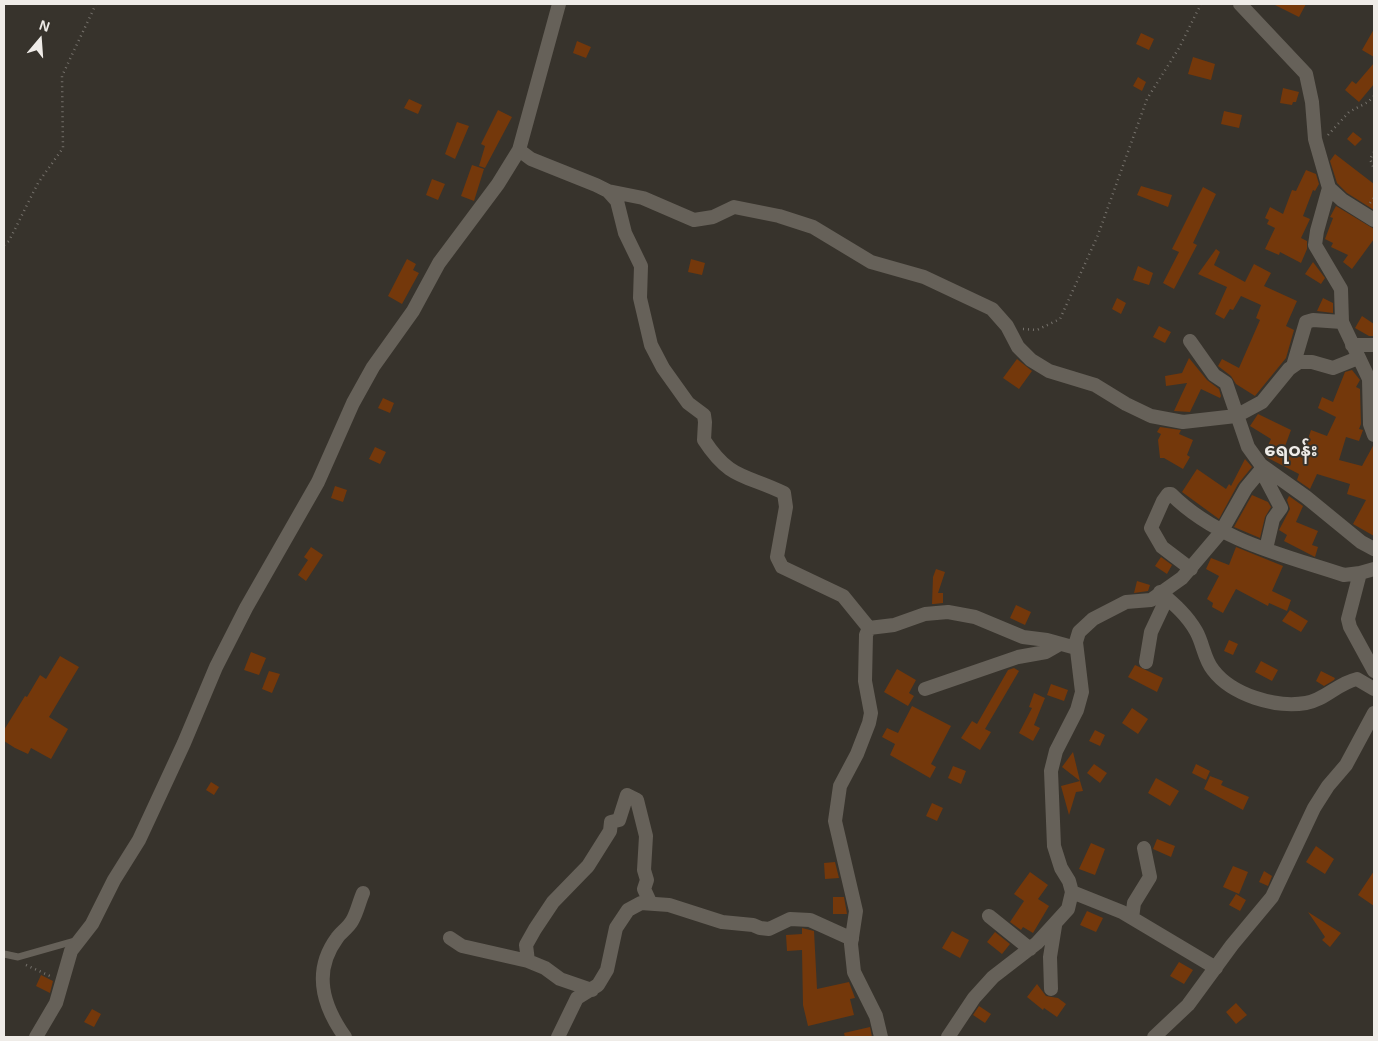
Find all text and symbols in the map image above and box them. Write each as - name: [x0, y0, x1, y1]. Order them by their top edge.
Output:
- north arrow: [15, 15, 65, 65]
- text: N: [37, 17, 52, 35]
- district label: ရေဝန်း: [1264, 440, 1318, 462]

